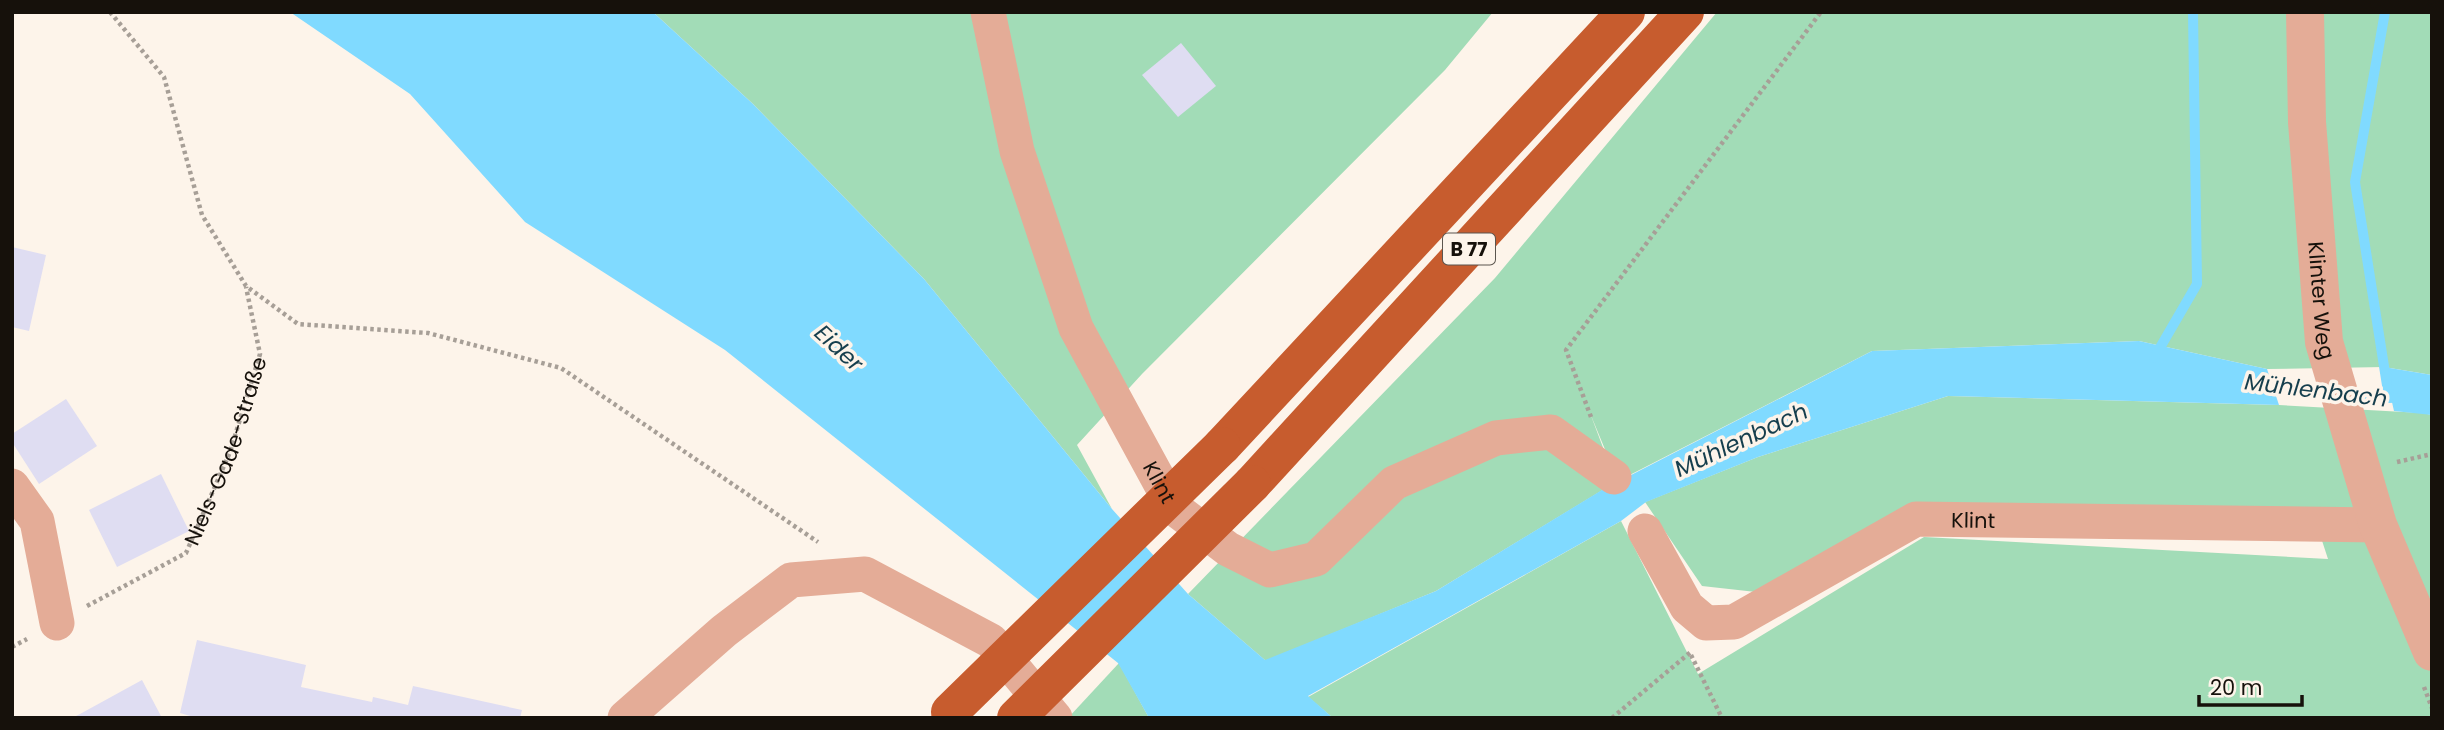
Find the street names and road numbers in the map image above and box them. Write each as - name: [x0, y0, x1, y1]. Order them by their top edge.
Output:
- road number: B 77: [1443, 233, 1495, 264]
- street label: Klinter Weg: [2302, 240, 2343, 363]
- street label: Niels-Gade-Straße: [177, 353, 273, 550]
- street label: Klint: [1137, 456, 1183, 508]
- street label: Klint: [1951, 505, 1995, 535]

